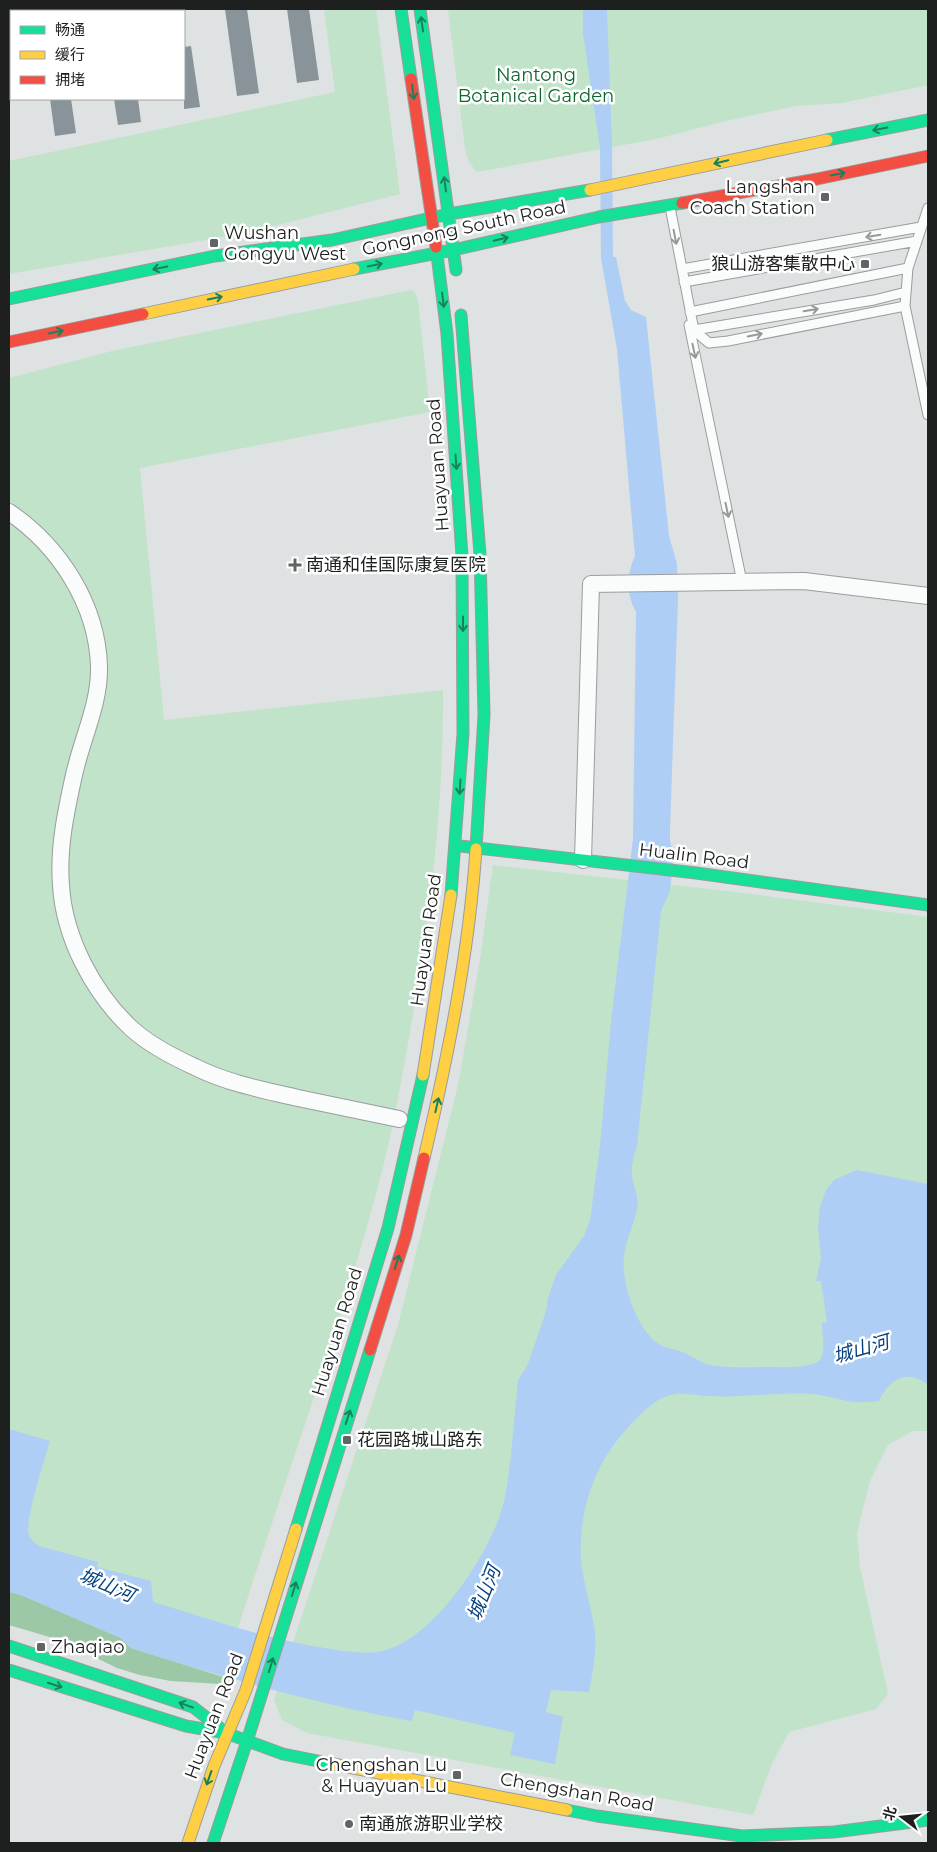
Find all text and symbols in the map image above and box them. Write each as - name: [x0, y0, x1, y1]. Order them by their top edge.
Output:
- legend: [10, 10, 185, 100]
- one-way arrow: [417, 16, 427, 32]
- text: 畅通: [55, 20, 85, 39]
- text: 缓行: [55, 45, 85, 64]
- park label: Nantong Botanical Garden: [458, 64, 614, 107]
- text: 拥堵: [55, 70, 85, 89]
- one-way arrow: [408, 83, 418, 99]
- one-way arrow: [873, 125, 889, 135]
- one-way arrow: [714, 158, 730, 167]
- one-way arrow: [829, 169, 845, 179]
- place label: Langshan Coach Station: [690, 176, 815, 219]
- one-way arrow: [439, 177, 449, 193]
- marker: Langshan Coach Station: [819, 191, 831, 203]
- street label: Gongnong South Road: [360, 196, 568, 260]
- place label: Wushan Gongyu West: [224, 222, 346, 265]
- one-way arrow: [671, 228, 681, 244]
- one-way arrow: [865, 231, 881, 241]
- one-way arrow: [492, 234, 508, 243]
- marker: Wushan Gongyu West: [208, 237, 220, 249]
- place label: 狼山游客集散中心: [711, 253, 855, 275]
- marker: 狼山游客集散中心: [859, 258, 871, 270]
- one-way arrow: [366, 260, 382, 269]
- one-way arrow: [152, 263, 168, 273]
- one-way arrow: [438, 292, 448, 308]
- one-way arrow: [207, 293, 223, 302]
- one-way arrow: [802, 305, 818, 315]
- one-way arrow: [48, 326, 64, 336]
- one-way arrow: [746, 330, 762, 340]
- one-way arrow: [690, 342, 699, 358]
- street label: Huayuan Road: [422, 398, 454, 532]
- one-way arrow: [451, 454, 460, 470]
- one-way arrow: [723, 502, 732, 518]
- place label: 南通和佳国际康复医院: [306, 554, 486, 576]
- marker: 南通和佳国际康复医院: [288, 558, 302, 572]
- one-way arrow: [458, 616, 468, 632]
- one-way arrow: [455, 778, 464, 794]
- street label: Hualin Road: [638, 838, 750, 874]
- street label: Huayuan Road: [406, 872, 446, 1008]
- one-way arrow: [433, 1097, 442, 1113]
- one-way arrow: [393, 1255, 403, 1271]
- street label: Huayuan Road: [307, 1265, 367, 1399]
- water label: 城山河: [830, 1329, 895, 1368]
- one-way arrow: [344, 1410, 354, 1426]
- place label: 花园路城山路东: [357, 1429, 483, 1451]
- marker: 花园路城山路东: [341, 1434, 353, 1446]
- water label: 城山河: [463, 1559, 507, 1624]
- water label: 城山河: [76, 1563, 141, 1608]
- one-way arrow: [290, 1582, 299, 1597]
- place label: Zhaqiao: [51, 1636, 124, 1658]
- marker: Zhaqiao: [35, 1641, 47, 1653]
- street label: Huayuan Road: [180, 1650, 248, 1782]
- one-way arrow: [266, 1658, 276, 1674]
- one-way arrow: [47, 1680, 63, 1690]
- one-way arrow: [179, 1700, 195, 1709]
- place label: Chengshan Lu & Huayuan Lu: [316, 1754, 447, 1797]
- street label: Chengshan Road: [498, 1768, 656, 1816]
- marker: Chengshan Lu & Huayuan Lu: [451, 1769, 463, 1781]
- one-way arrow: [204, 1770, 213, 1786]
- north arrow: [877, 1792, 927, 1842]
- text: 北: [879, 1804, 900, 1823]
- place label: 南通旅游职业学校: [359, 1813, 503, 1835]
- marker: 南通旅游职业学校: [343, 1818, 355, 1830]

